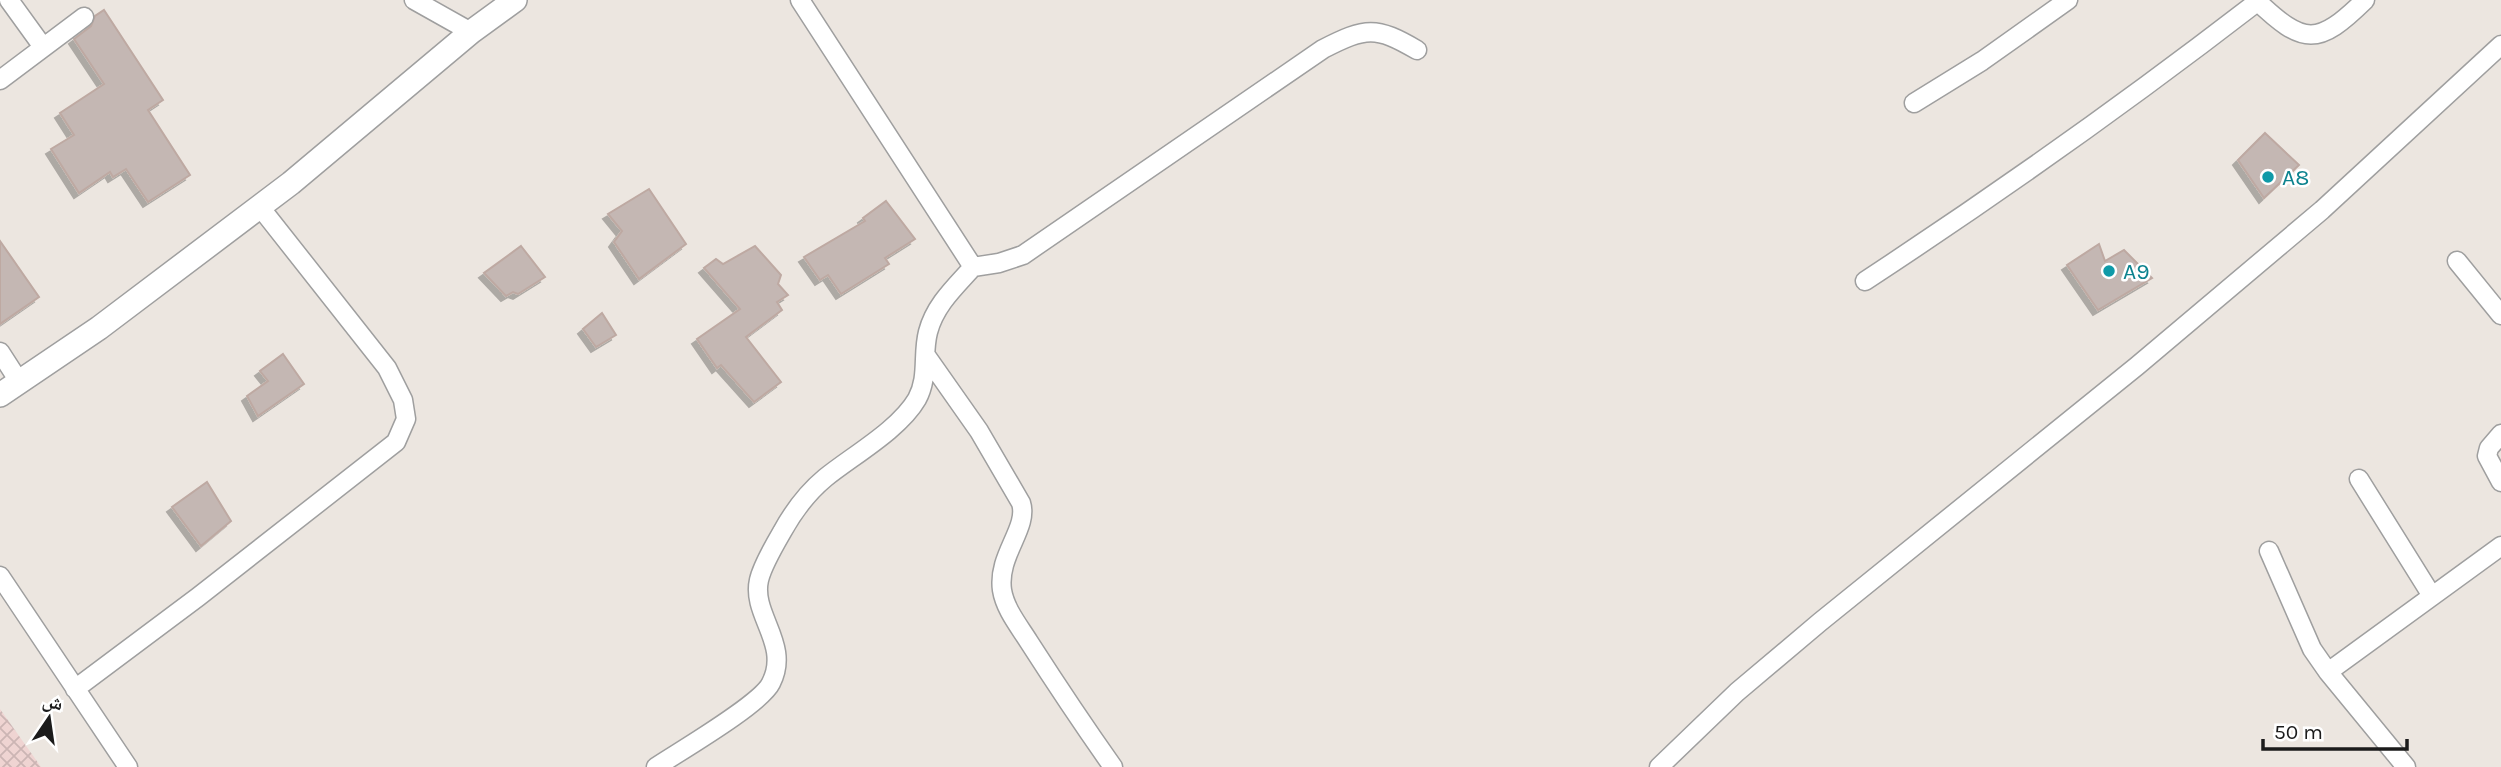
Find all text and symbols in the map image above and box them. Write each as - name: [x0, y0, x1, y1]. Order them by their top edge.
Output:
- place label: A8: [2282, 164, 2309, 191]
- marker: A8: [2260, 169, 2276, 185]
- place label: A9: [2123, 258, 2150, 285]
- marker: A9: [2101, 263, 2117, 279]
- north arrow: [14, 683, 84, 753]
- text: ش: [40, 689, 65, 715]
- scale bar: [2263, 708, 2406, 752]
- text: 50 m: [2274, 720, 2323, 744]

